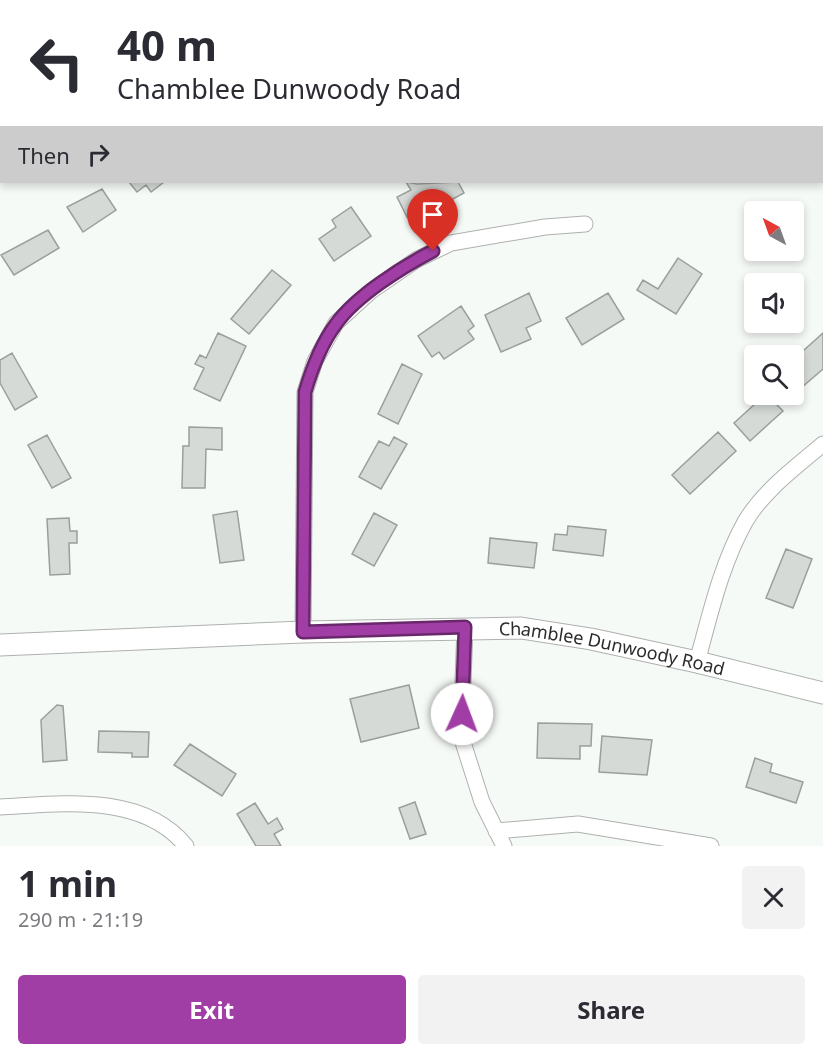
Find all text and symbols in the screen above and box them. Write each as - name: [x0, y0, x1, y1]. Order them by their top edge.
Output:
- text: 40 m: [117, 16, 217, 73]
- icon: left: [18, 24, 96, 102]
- text: Chamblee Dunwoody Road: [117, 70, 461, 107]
- icon: right: [82, 138, 115, 171]
- text: Then: [18, 140, 70, 170]
- pin: [407, 189, 458, 251]
- icon: arrive: [416, 198, 449, 231]
- north arrow: [744, 201, 804, 261]
- map controls: [744, 201, 804, 405]
- button: sound: [744, 273, 804, 333]
- button: search: [744, 345, 804, 405]
- street label: Chamblee Dunwoody Road: [499, 616, 727, 680]
- position arrow: [430, 682, 494, 746]
- text: 1 min: [18, 859, 117, 908]
- button: close: [742, 866, 805, 929]
- text: 290 m · 21:19: [18, 906, 143, 933]
- button: Exit: [18, 975, 406, 1044]
- button: Share: [418, 975, 805, 1044]

